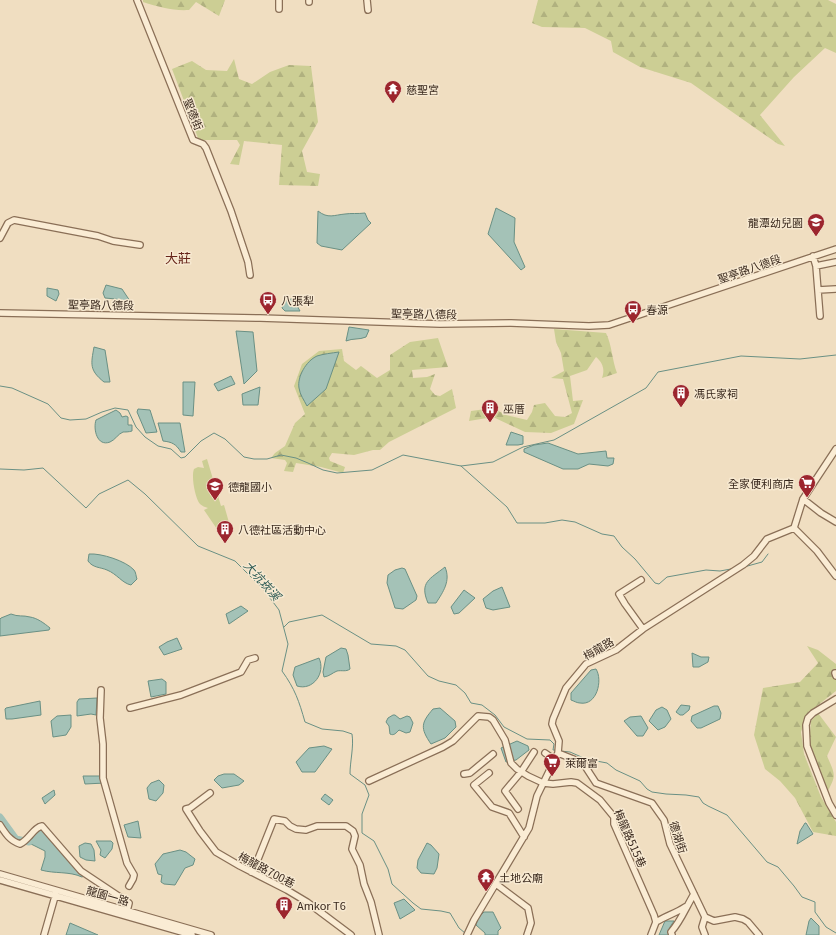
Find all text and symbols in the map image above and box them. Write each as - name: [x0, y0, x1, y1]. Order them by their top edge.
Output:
- temple icon: 慈聖宮: [383, 79, 403, 104]
- place label: 慈聖宮: [406, 81, 439, 97]
- street label: 聖德街: [180, 96, 208, 132]
- school or university icon: 龍潭幼兒園: [806, 212, 826, 237]
- place label: 龍潭幼兒園: [748, 214, 803, 230]
- district label: 大莊: [165, 248, 191, 267]
- street label: 聖亭路八德段: [715, 250, 783, 286]
- bus stop icon: 八張犁: [258, 290, 278, 315]
- place label: 八張犁: [281, 292, 314, 308]
- street label: 聖亭路八德段: [68, 295, 134, 313]
- bus stop icon: 春源: [623, 299, 643, 324]
- place label: 春源: [646, 301, 668, 317]
- street label: 聖亭路八德段: [391, 304, 457, 322]
- building icon: 馮氏家祠: [671, 383, 691, 408]
- place label: 馮氏家祠: [694, 385, 738, 401]
- building icon: 巫厝: [480, 398, 500, 423]
- place label: 巫厝: [503, 400, 525, 416]
- supermarket icon: 全家便利商店: [797, 473, 817, 498]
- place label: 全家便利商店: [728, 475, 794, 491]
- school or university icon: 德龍國小: [205, 476, 225, 501]
- place label: 德龍國小: [228, 478, 272, 494]
- building icon: 八德社區活動中心: [215, 519, 235, 544]
- place label: 八德社區活動中心: [238, 521, 326, 537]
- water label: 大坑崁溪: [241, 556, 287, 605]
- street label: 梅龍路: [580, 633, 616, 663]
- supermarket icon: 萊爾富: [542, 752, 562, 777]
- place label: 萊爾富: [565, 754, 598, 770]
- street label: 梅龍路515巷: [611, 806, 651, 870]
- street label: 德湖街: [666, 819, 692, 855]
- street label: 梅龍路700巷: [236, 847, 298, 891]
- temple icon: 土地公廟: [476, 867, 496, 892]
- place label: 土地公廟: [499, 869, 543, 885]
- street label: 龍園一路: [85, 881, 131, 909]
- building icon: Amkor T6: [274, 895, 294, 920]
- place label: Amkor T6: [297, 897, 346, 913]

